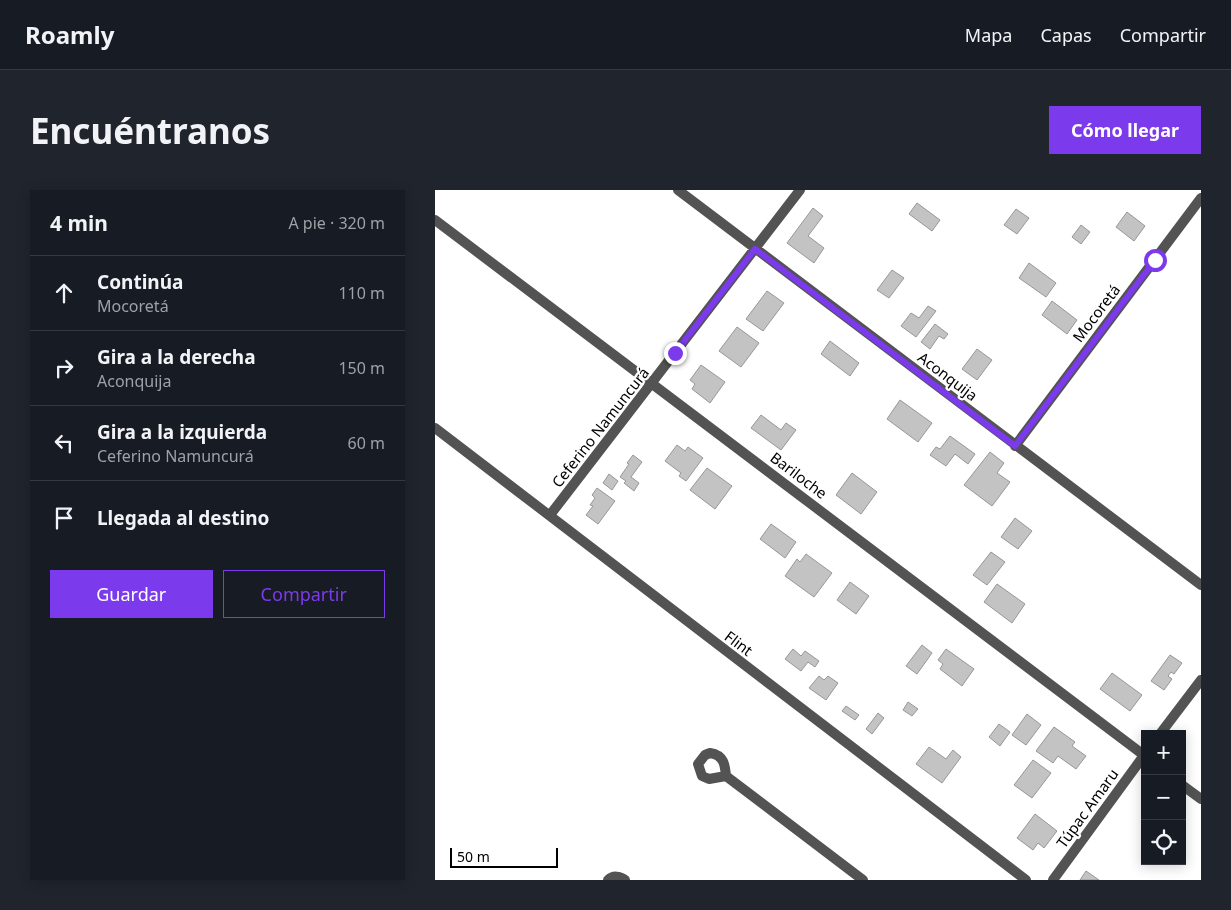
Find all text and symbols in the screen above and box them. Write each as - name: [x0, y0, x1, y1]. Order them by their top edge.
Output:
- text: Roamly: [25, 18, 114, 51]
- text: Mapa: [965, 23, 1012, 47]
- text: Capas: [1040, 23, 1092, 47]
- text: Compartir: [1120, 23, 1206, 47]
- button: Cómo llegar: [1049, 106, 1201, 154]
- text: Encuéntranos: [30, 107, 270, 154]
- text: 4 min: [50, 209, 108, 237]
- text: A pie · 320 m: [288, 212, 385, 234]
- route start: [1144, 249, 1167, 272]
- text: Continúa: [97, 269, 183, 295]
- icon: ahead: [50, 279, 78, 307]
- street label: Mocoretá: [1068, 280, 1124, 346]
- text: 110 m: [338, 282, 385, 304]
- text: Mocoretá: [97, 295, 169, 317]
- route end: [664, 342, 687, 365]
- text: Gira a la derecha: [97, 344, 256, 370]
- street label: Aconquija: [914, 347, 982, 405]
- icon: right: [50, 354, 78, 382]
- text: 150 m: [338, 357, 385, 379]
- street label: Ceferino Namuncurá: [547, 363, 653, 491]
- text: Aconquija: [97, 370, 171, 392]
- text: Gira a la izquierda: [97, 419, 267, 445]
- icon: left: [50, 429, 78, 457]
- text: 60 m: [348, 432, 385, 454]
- text: Ceferino Namuncurá: [97, 445, 254, 467]
- street label: Bariloche: [767, 447, 831, 503]
- icon: arrive: [50, 504, 78, 532]
- text: Llegada al destino: [97, 505, 269, 531]
- button: Guardar: [50, 570, 213, 618]
- button: Compartir: [223, 570, 385, 618]
- street label: Flint: [721, 626, 758, 660]
- map controls: [1141, 730, 1186, 865]
- button: +: [1141, 730, 1186, 775]
- street label: Túpac Amaru: [1052, 764, 1122, 852]
- button: −: [1141, 775, 1186, 820]
- button: locate: [1141, 820, 1186, 865]
- scale bar: [450, 845, 557, 868]
- text: 50 m: [457, 847, 490, 866]

